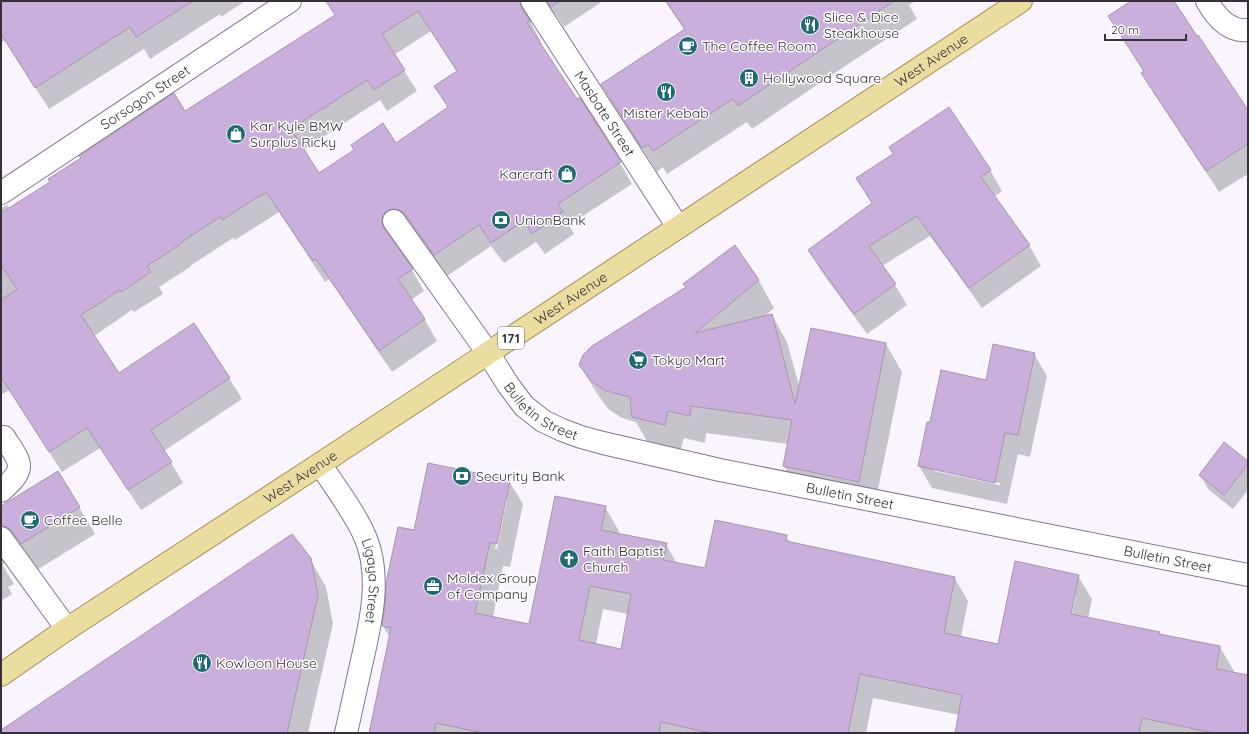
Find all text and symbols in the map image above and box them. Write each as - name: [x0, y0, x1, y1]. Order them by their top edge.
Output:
- place label: Slice & Dice Steakhouse: [824, 8, 899, 42]
- restaurant icon: Slice & Dice Steakhouse: [799, 14, 821, 36]
- scale bar: [1105, 16, 1186, 42]
- text: 20 m: [1111, 22, 1139, 37]
- street label: West Avenue: [891, 30, 971, 91]
- cafe icon: The Coffee Room: [677, 35, 699, 57]
- place label: The Coffee Room: [702, 37, 816, 55]
- street label: Sorsogon Street: [97, 61, 194, 134]
- street label: Masbate Street: [570, 67, 639, 160]
- building icon: Hollywood Square: [738, 67, 760, 89]
- place label: Hollywood Square: [763, 69, 881, 87]
- restaurant icon: Mister Kebab: [655, 81, 677, 103]
- place label: Mister Kebab: [623, 104, 709, 122]
- place label: Kar Kyle BMW Surplus Ricky: [250, 117, 344, 151]
- shop icon: Kar Kyle BMW Surplus Ricky: [225, 123, 247, 145]
- shop icon: Karcraft: [556, 163, 578, 185]
- place label: Karcraft: [499, 165, 553, 183]
- bank icon: UnionBank: [490, 209, 512, 231]
- place label: UnionBank: [515, 211, 586, 229]
- street label: West Avenue: [531, 268, 611, 329]
- road number: 171: [498, 327, 524, 349]
- supermarket icon: Tokyo Mart: [627, 349, 649, 371]
- place label: Tokyo Mart: [652, 351, 725, 369]
- street label: Bulletin Street: [500, 378, 581, 444]
- street label: West Avenue: [260, 446, 341, 507]
- bank icon: Security Bank: [451, 465, 473, 487]
- place label: Security Bank: [476, 467, 565, 485]
- street label: Bulletin Street: [804, 478, 896, 513]
- cafe icon: Coffee Belle: [19, 509, 41, 531]
- place label: Coffee Belle: [44, 511, 123, 529]
- street label: Ligaya Street: [358, 536, 383, 626]
- street label: Bulletin Street: [1122, 541, 1214, 577]
- place label: Faith Baptist Church: [583, 542, 664, 576]
- church icon: Faith Baptist Church: [558, 548, 580, 570]
- place label: Moldex Group of Company: [447, 569, 537, 603]
- office icon: Moldex Group of Company: [422, 575, 444, 597]
- restaurant icon: Kowloon House: [191, 652, 213, 674]
- place label: Kowloon House: [216, 654, 317, 672]

